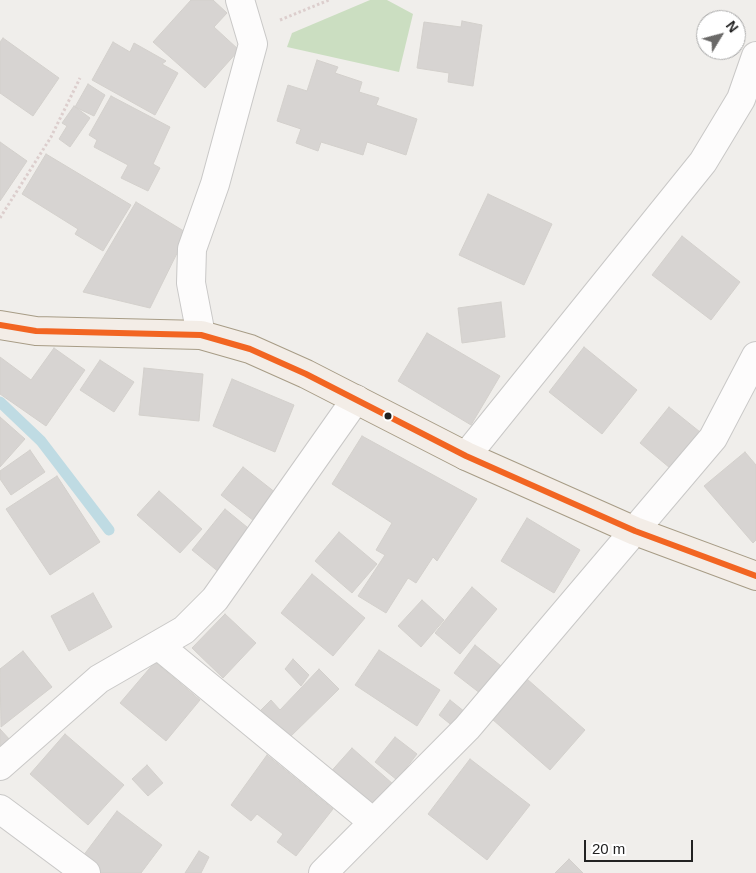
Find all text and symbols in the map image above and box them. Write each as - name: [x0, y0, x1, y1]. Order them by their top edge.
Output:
- north arrow: [696, 10, 746, 60]
- text: N: [723, 18, 742, 35]
- unlabelled marker: [383, 411, 393, 421]
- scale bar: [586, 830, 695, 862]
- text: 20 m: [592, 840, 625, 857]

